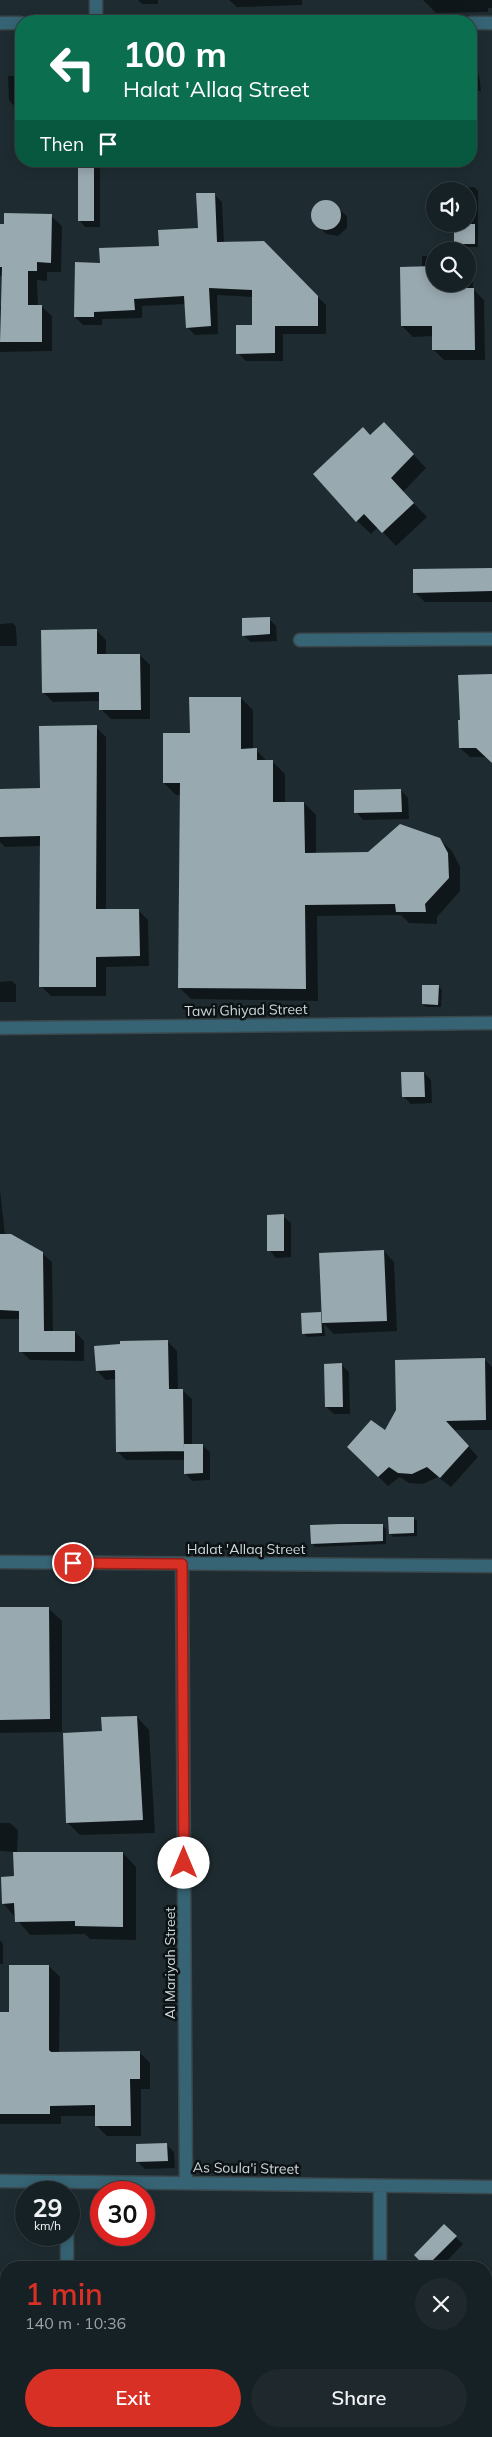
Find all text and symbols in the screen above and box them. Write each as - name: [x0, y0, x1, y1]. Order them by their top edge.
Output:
- text: 100 m: [123, 32, 227, 76]
- icon: left: [40, 35, 105, 100]
- text: Halat 'Allaq Street: [123, 75, 309, 103]
- icon: arrive: [94, 130, 122, 158]
- text: Then: [40, 132, 84, 156]
- map controls: [426, 182, 476, 292]
- button: sound: [426, 182, 476, 232]
- button: search: [426, 242, 476, 292]
- street label: Tawi Ghiyad Street: [184, 1000, 308, 1020]
- street label: Halat 'Allaq Street: [187, 1540, 305, 1558]
- pin: [52, 1542, 94, 1584]
- icon: arrive: [59, 1549, 87, 1577]
- position arrow: [157, 1836, 209, 1888]
- street label: Al Mariyah Street: [161, 1907, 179, 2019]
- street label: As Soula'i Street: [193, 2158, 299, 2178]
- speed limit sign: 30: [90, 2181, 155, 2246]
- text: 29: [32, 2192, 63, 2223]
- text: km/h: [34, 2218, 61, 2233]
- text: 1 min: [25, 2275, 103, 2313]
- button: close: [415, 2278, 467, 2330]
- text: 140 m · 10:36: [25, 2313, 126, 2333]
- button: Exit: [25, 2369, 241, 2427]
- button: Share: [251, 2369, 467, 2427]

